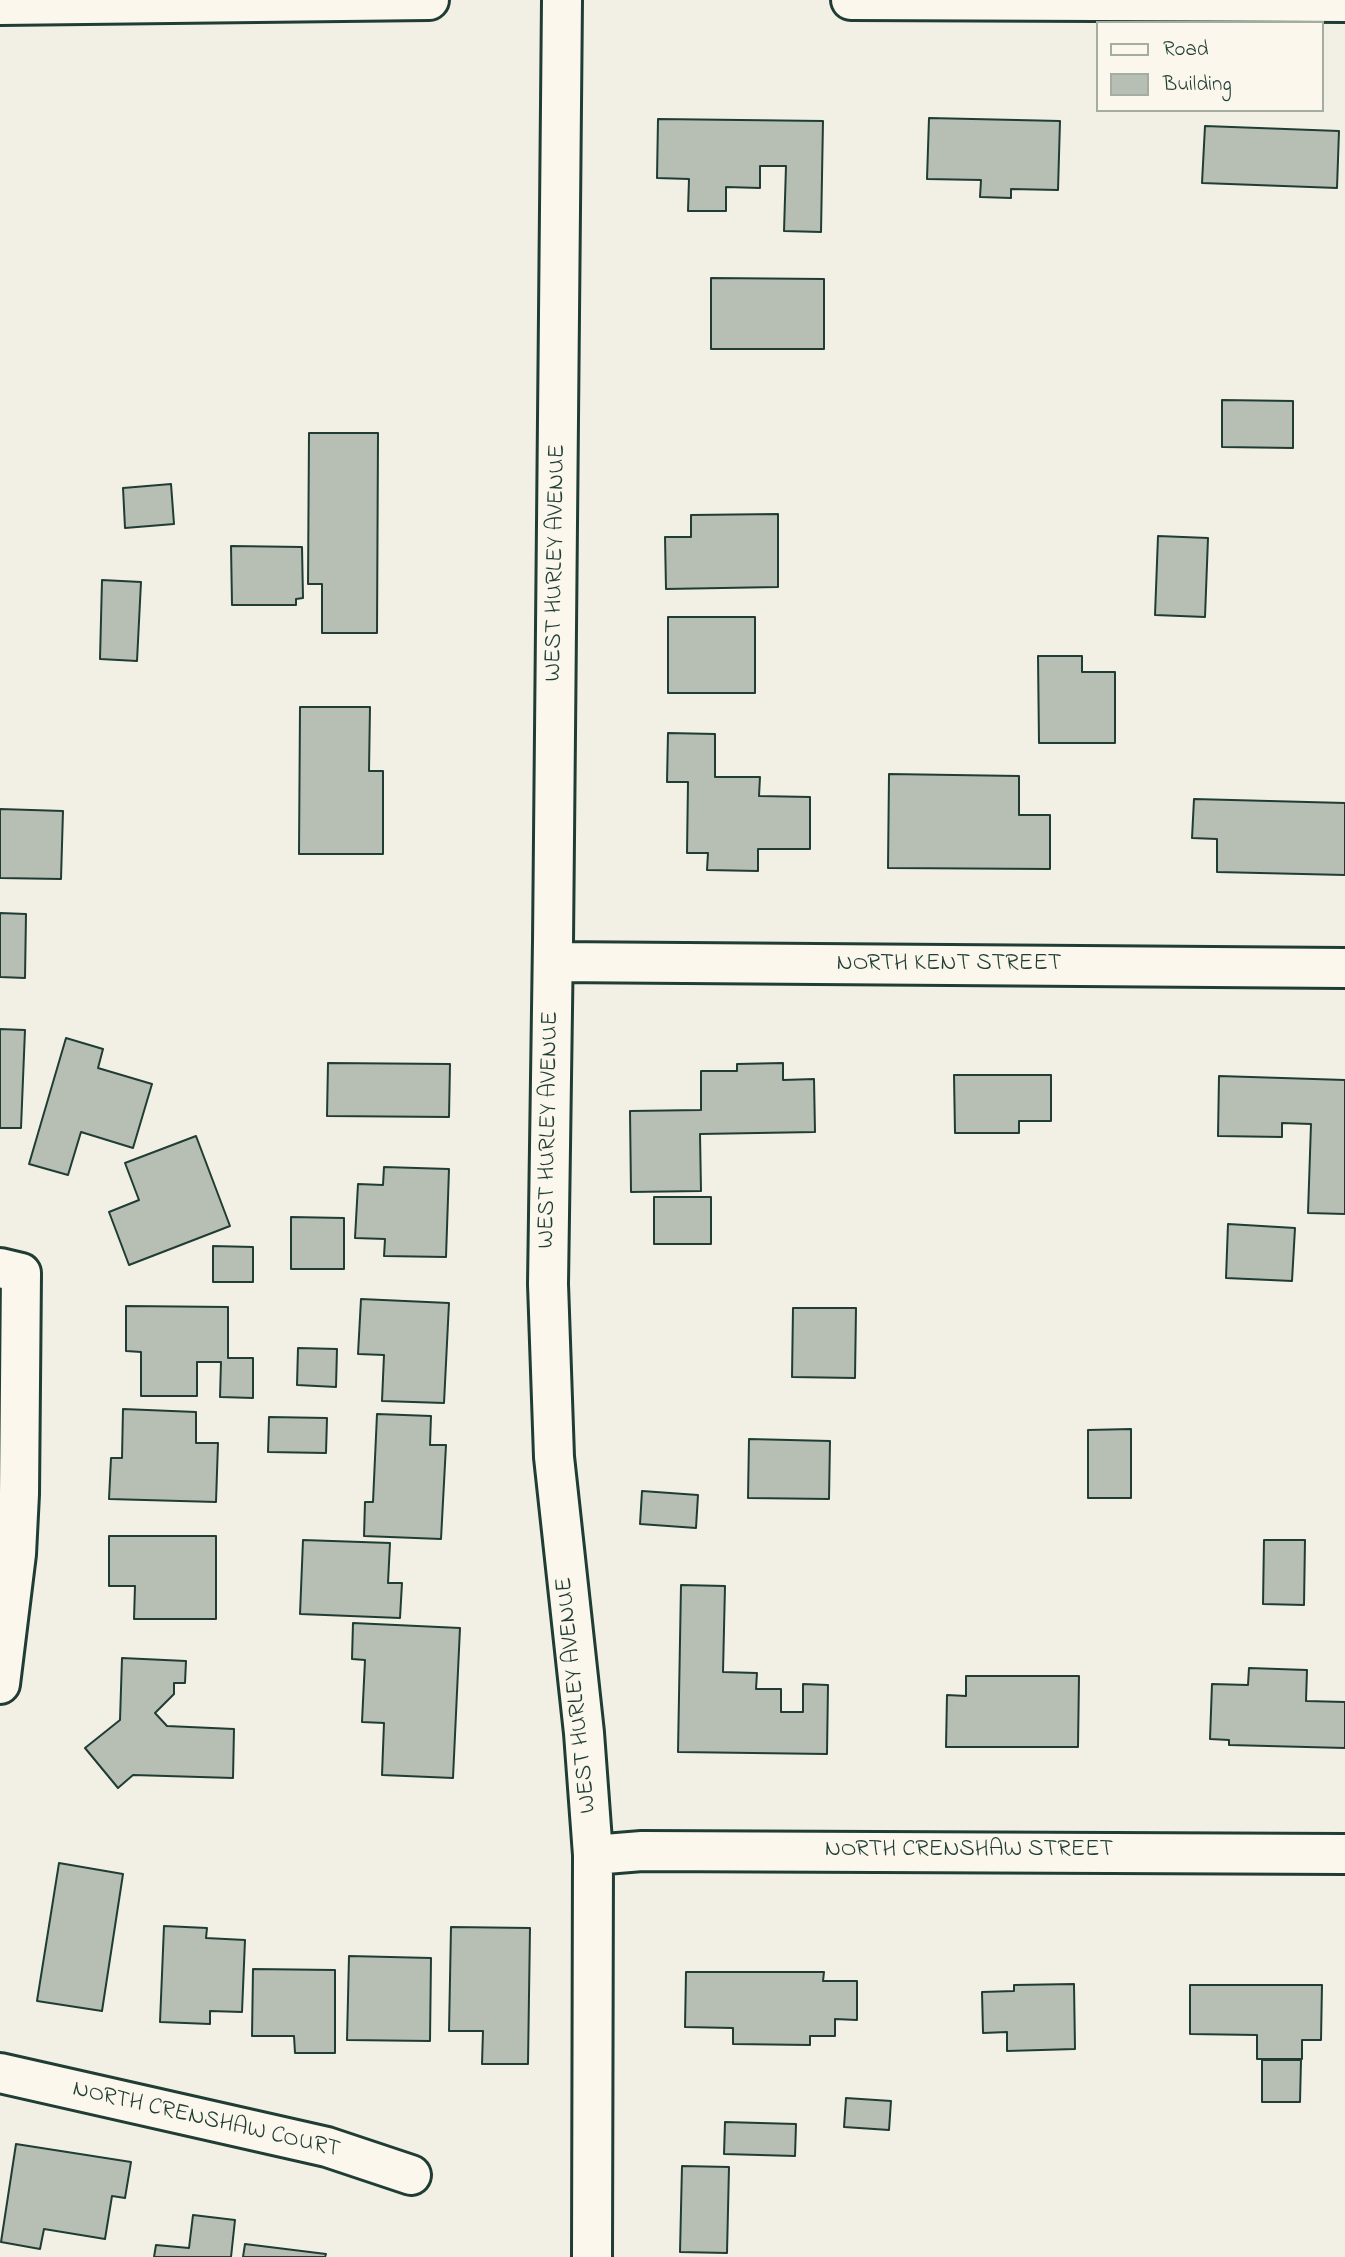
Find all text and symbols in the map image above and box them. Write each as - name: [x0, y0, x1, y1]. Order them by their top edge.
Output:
- legend: [1096, 21, 1324, 112]
- text: Road: [1163, 35, 1209, 65]
- text: Building: [1163, 70, 1232, 100]
- street label: WEST HURLEY AVENUE: [541, 444, 573, 682]
- street label: NORTH KENT STREET: [837, 951, 1061, 979]
- street label: WEST HURLEY AVENUE: [534, 1011, 566, 1249]
- street label: WEST HURLEY AVENUE: [551, 1575, 605, 1815]
- street label: NORTH CRENSHAW STREET: [825, 1837, 1113, 1865]
- street label: NORTH CRENSHAW COURT: [69, 2076, 343, 2166]

